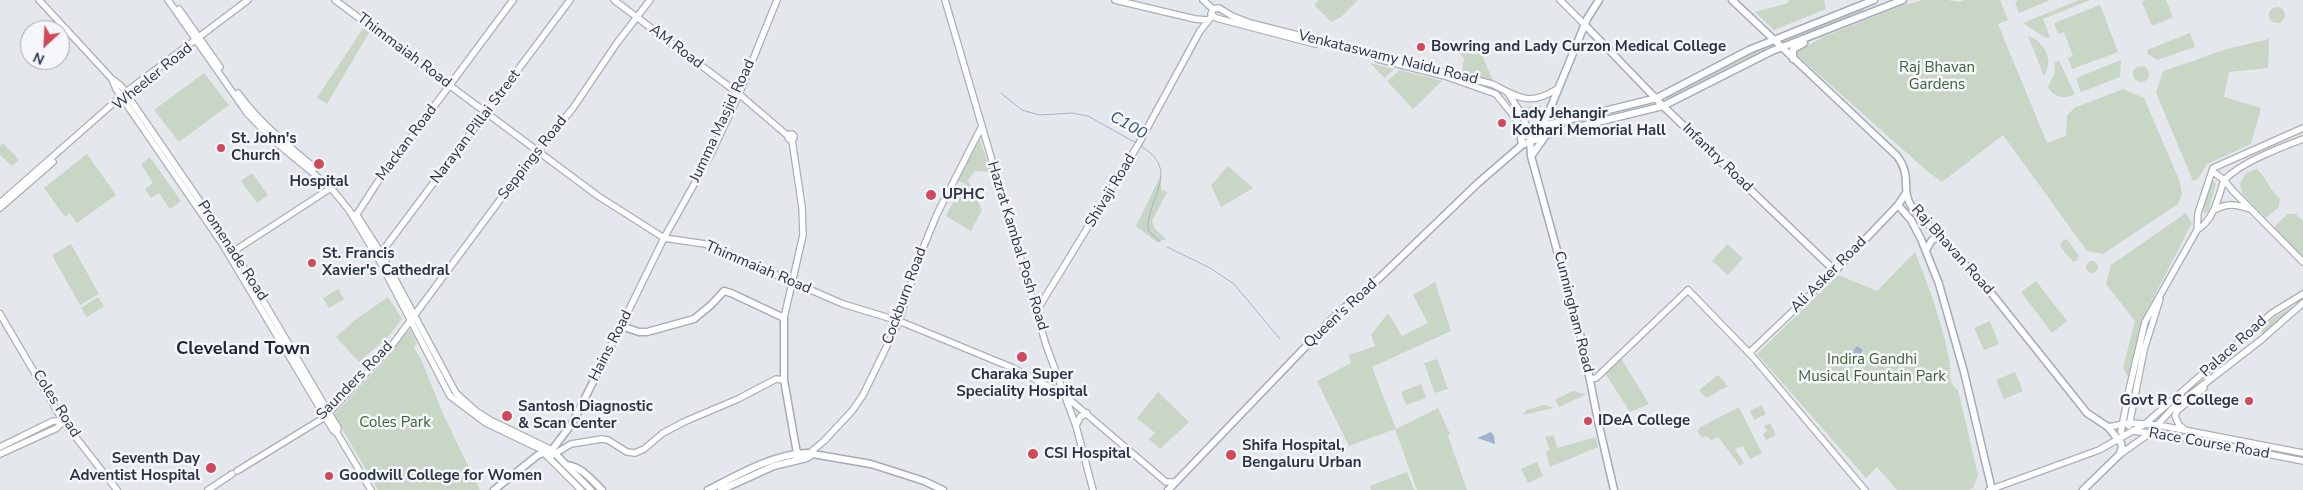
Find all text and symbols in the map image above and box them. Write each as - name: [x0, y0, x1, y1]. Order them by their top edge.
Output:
- street label: Thimmaiah Road: [353, 10, 455, 92]
- north arrow: [20, 20, 70, 70]
- street label: AM Road: [646, 21, 706, 73]
- street label: Venkataswamy Naidu Road: [1296, 27, 1480, 89]
- place label: Bowring and Lady Curzon Medical College: [1431, 38, 1726, 56]
- street label: Wheeler Road: [109, 39, 197, 115]
- marker: Bowring and Lady Curzon Medical College: [1415, 41, 1427, 53]
- text: N: [30, 47, 48, 69]
- street label: Jumma Masjid Road: [687, 57, 759, 185]
- park label: Raj Bhavan Gardens: [1899, 59, 1975, 94]
- street label: Narayan Pillai Street: [427, 66, 525, 188]
- street label: Mackan Road: [373, 101, 441, 185]
- place label: Lady Jehangir Kothari Memorial Hall: [1512, 105, 1666, 140]
- water label: C100: [1106, 108, 1150, 144]
- street label: Seppings Road: [495, 112, 571, 204]
- marker: Lady Jehangir Kothari Memorial Hall: [1496, 117, 1508, 129]
- street label: Infantry Road: [1678, 120, 1756, 196]
- place label: St. John's Church: [231, 130, 297, 165]
- marker: St. John's Church: [215, 142, 227, 154]
- street label: Shivaji Road: [1082, 151, 1140, 231]
- marker: Hospital: [312, 157, 326, 171]
- street label: Hazrat Kambal Posh Road: [983, 159, 1051, 333]
- place label: Hospital: [289, 173, 349, 191]
- place label: UPHC: [942, 186, 985, 204]
- marker: UPHC: [924, 188, 938, 202]
- street label: Promenade Road: [193, 198, 271, 304]
- street label: Raj Bhavan Road: [1907, 201, 1997, 299]
- street label: Ali Asker Road: [1787, 233, 1871, 317]
- street label: Thimmaiah Road: [702, 238, 814, 298]
- place label: St. Francis Xavier's Cathedral: [322, 245, 450, 280]
- street label: Cockburn Road: [879, 245, 931, 347]
- street label: Cunningham Road: [1549, 250, 1597, 374]
- marker: St. Francis Xavier's Cathedral: [306, 257, 318, 269]
- street label: Queen's Road: [1301, 275, 1381, 353]
- street label: Hains Road: [585, 307, 637, 385]
- street label: Palace Road: [2197, 313, 2271, 381]
- street label: Saunders Road: [313, 338, 397, 424]
- district label: Cleveland Town: [176, 339, 310, 361]
- marker: Charaka Super Speciality Hospital: [1015, 350, 1029, 364]
- park label: Indira Gandhi Musical Fountain Park: [1798, 351, 1946, 386]
- place label: Charaka Super Speciality Hospital: [956, 366, 1088, 401]
- street label: Coles Road: [28, 367, 84, 441]
- place label: Govt R C College: [2120, 392, 2239, 410]
- marker: Govt R C College: [2243, 395, 2255, 407]
- place label: Santosh Diagnostic & Scan Center: [518, 398, 653, 433]
- marker: Santosh Diagnostic & Scan Center: [500, 409, 514, 423]
- place label: IDeA College: [1598, 412, 1690, 430]
- park label: Coles Park: [359, 414, 431, 432]
- marker: IDeA College: [1582, 415, 1594, 427]
- street label: Race Course Road: [2147, 425, 2271, 463]
- place label: Shifa Hospital, Bengaluru Urban: [1242, 437, 1362, 472]
- place label: CSI Hospital: [1044, 445, 1131, 463]
- marker: CSI Hospital: [1026, 447, 1040, 461]
- marker: Shifa Hospital, Bengaluru Urban: [1224, 448, 1238, 462]
- place label: Seventh Day Adventist Hospital: [69, 450, 200, 485]
- marker: Seventh Day Adventist Hospital: [204, 461, 218, 475]
- place label: Goodwill College for Women: [339, 467, 542, 485]
- marker: Goodwill College for Women: [323, 470, 335, 482]

